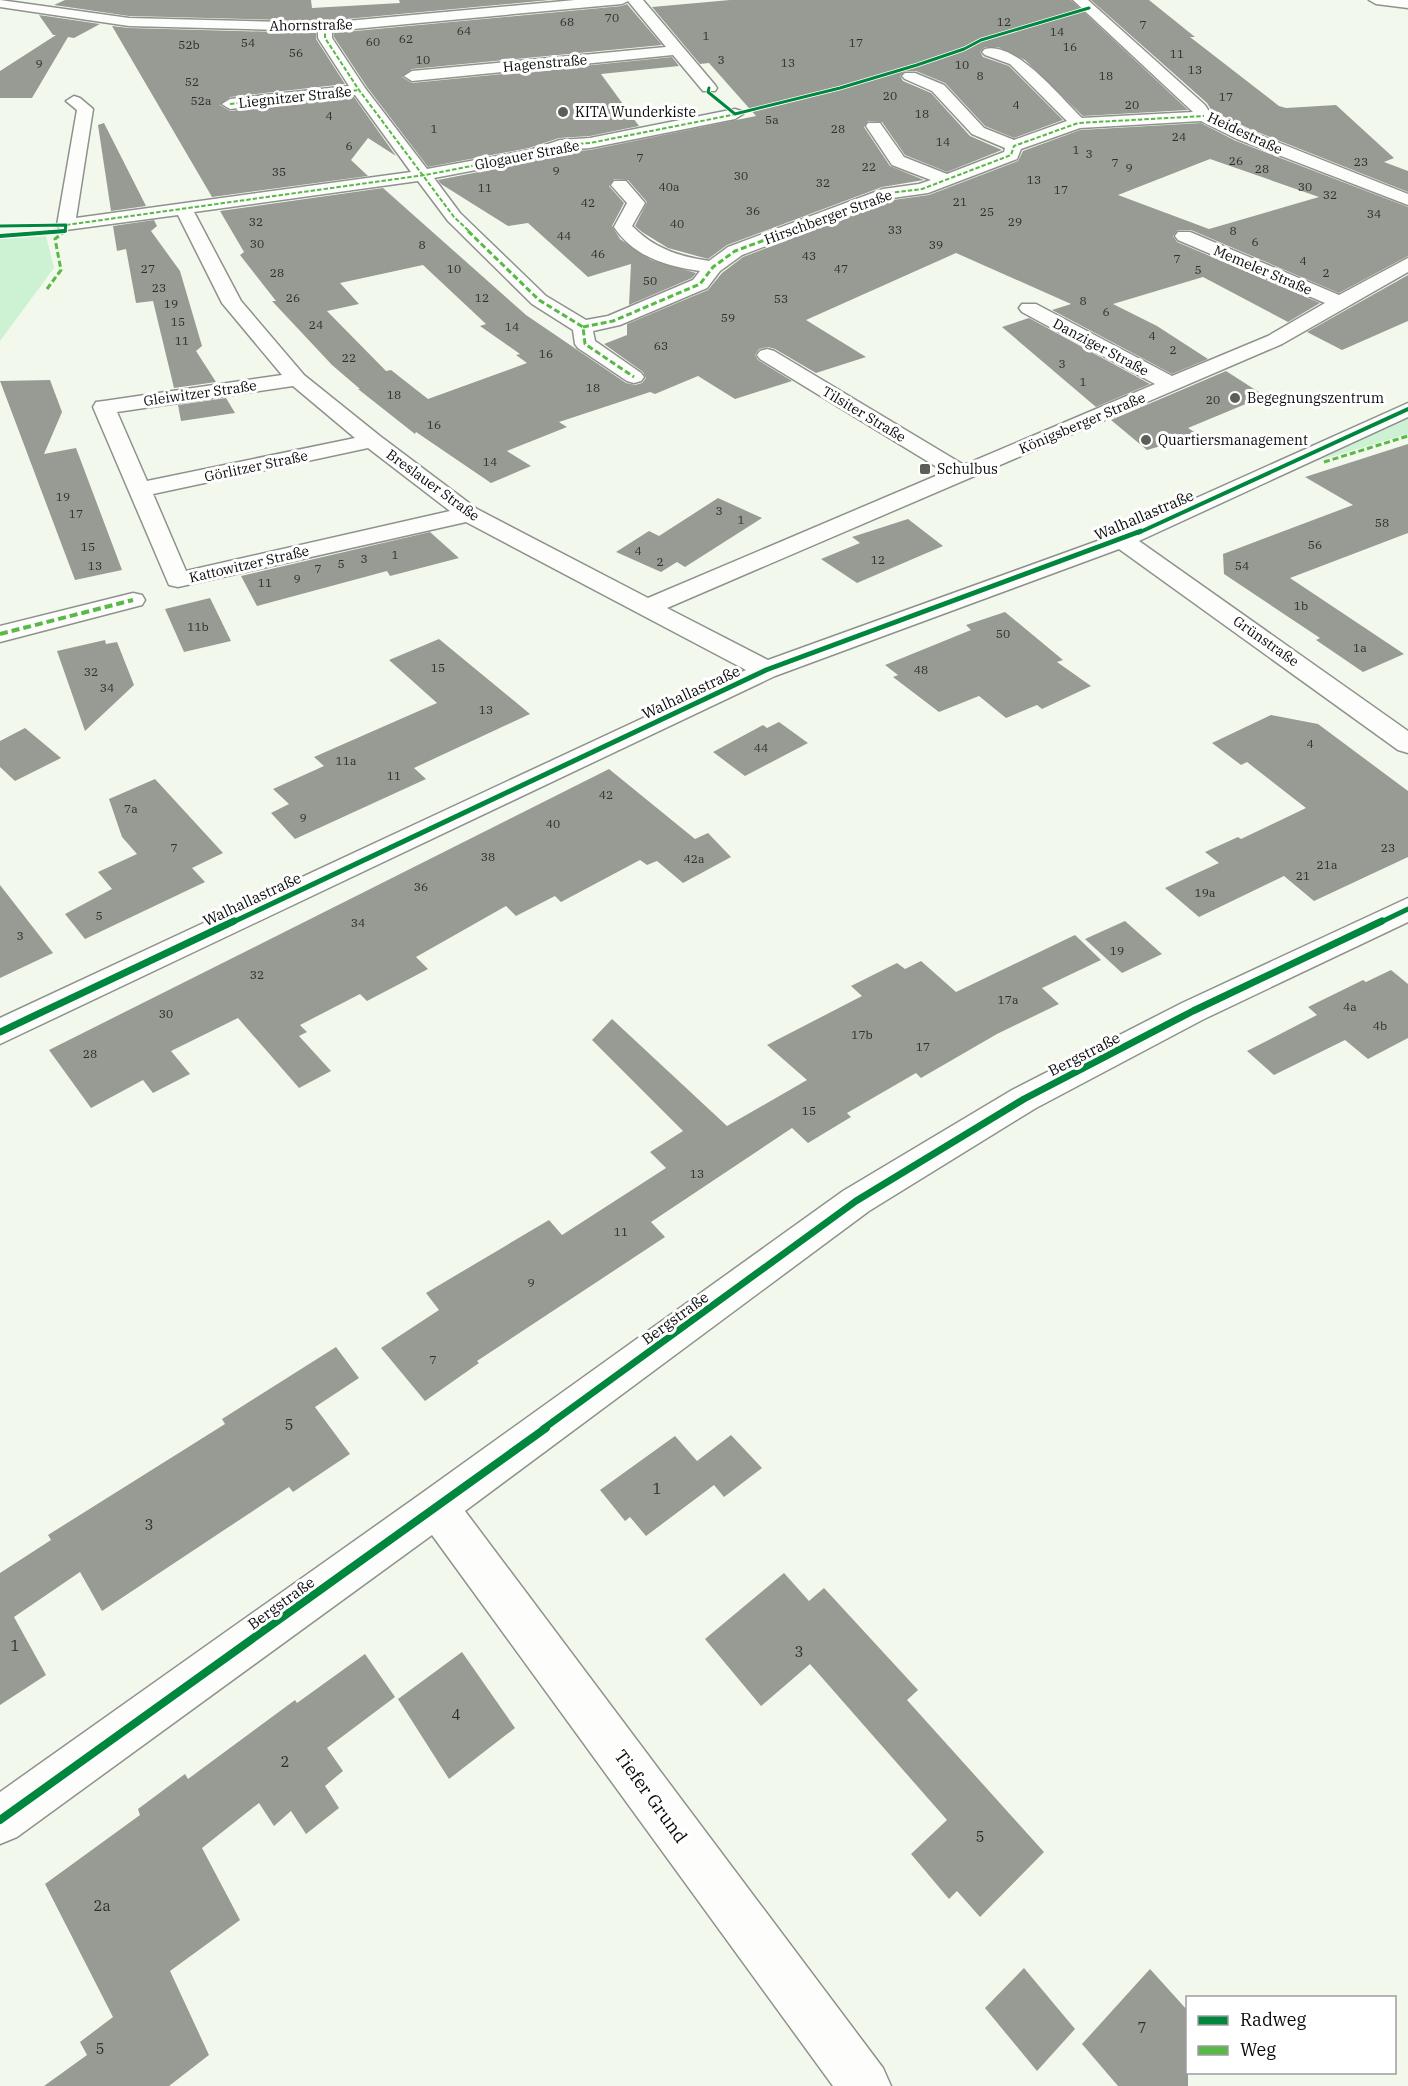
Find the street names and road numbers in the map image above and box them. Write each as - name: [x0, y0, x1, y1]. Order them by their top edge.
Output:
- street label: Ahornstraße: [269, 15, 353, 35]
- street label: Hagenstraße: [502, 50, 588, 76]
- street label: Liegnitzer Straße: [238, 82, 352, 112]
- street label: Heidestraße: [1205, 108, 1285, 158]
- street label: Glogauer Straße: [473, 136, 581, 174]
- street label: Hirschberger Straße: [762, 186, 894, 248]
- street label: Memeler Straße: [1211, 241, 1315, 299]
- street label: Danziger Straße: [1050, 314, 1152, 380]
- street label: Gleiwitzer Straße: [142, 376, 258, 410]
- street label: Tilsiter Straße: [819, 382, 909, 446]
- street label: Königsberger Straße: [1016, 388, 1148, 458]
- street label: Breslauer Straße: [383, 445, 483, 525]
- street label: Görlitzer Straße: [203, 446, 309, 486]
- street label: Walhallastraße: [1091, 486, 1197, 544]
- street label: Kattowitzer Straße: [187, 541, 311, 587]
- street label: Grünstraße: [1230, 612, 1302, 670]
- street label: Walhallastraße: [639, 661, 743, 723]
- street label: Walhallastraße: [200, 868, 304, 930]
- street label: Bergstraße: [1045, 1028, 1123, 1080]
- street label: Bergstraße: [638, 1287, 712, 1349]
- street label: Bergstraße: [244, 1572, 318, 1634]
- street label: Tiefer Grund: [609, 1745, 693, 1847]

